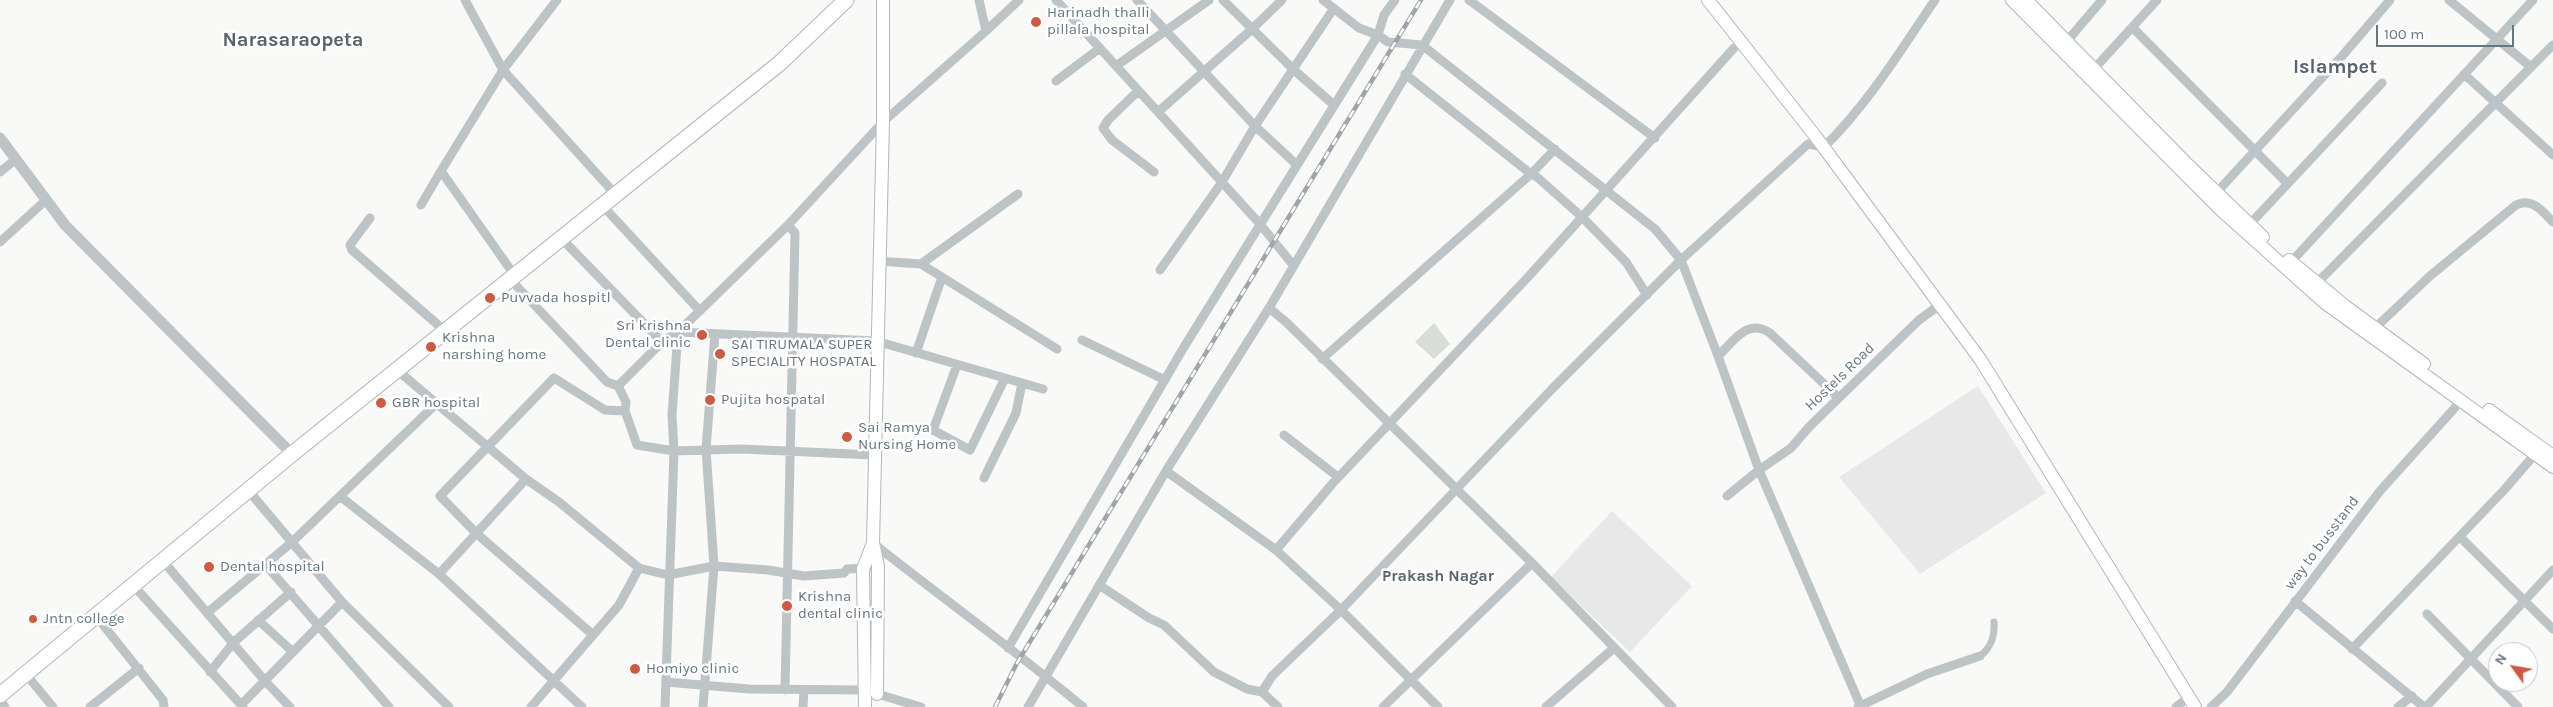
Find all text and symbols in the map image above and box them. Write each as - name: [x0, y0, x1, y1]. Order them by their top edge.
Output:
- place label: Harinadh thalli pillala hospital: [1047, 4, 1150, 39]
- marker: Harinadh thalli pillala hospital: [1029, 15, 1043, 29]
- scale bar: [2378, 15, 2516, 47]
- text: 100 m: [2384, 25, 2424, 43]
- district label: Narasaraopeta: [222, 28, 364, 52]
- district label: Islampet: [2293, 55, 2377, 79]
- place label: Puvvada hospitl: [501, 289, 611, 307]
- marker: Puvvada hospitl: [483, 291, 497, 305]
- place label: Sri krishna Dental clinic: [605, 317, 691, 352]
- marker: Sri krishna Dental clinic: [695, 328, 709, 342]
- place label: Krishna narshing home: [442, 329, 546, 364]
- place label: SAI TIRUMALA SUPER SPECIALITY HOSPATAL: [731, 336, 876, 371]
- street label: Hostels Road: [1802, 339, 1878, 415]
- marker: Krishna narshing home: [424, 340, 438, 354]
- marker: SAI TIRUMALA SUPER SPECIALITY HOSPATAL: [713, 347, 727, 361]
- place label: Pujita hospatal: [721, 391, 825, 409]
- marker: Pujita hospatal: [703, 393, 717, 407]
- place label: GBR hospital: [392, 394, 480, 412]
- marker: GBR hospital: [374, 396, 388, 410]
- place label: Sai Ramya Nursing Home: [858, 419, 956, 454]
- marker: Sai Ramya Nursing Home: [840, 430, 854, 444]
- street label: way to busstand: [2281, 493, 2363, 593]
- place label: Dental hospital: [220, 558, 325, 576]
- marker: Dental hospital: [202, 560, 216, 574]
- district label: Prakash Nagar: [1382, 566, 1494, 586]
- place label: Krishna dental clinic: [798, 588, 883, 623]
- marker: Krishna dental clinic: [780, 599, 794, 613]
- place label: Jntn college: [43, 610, 125, 628]
- marker: Jntn college: [27, 613, 39, 625]
- north arrow: [2488, 642, 2538, 692]
- text: N: [2491, 651, 2511, 668]
- place label: Homiyo clinic: [646, 660, 739, 678]
- marker: Homiyo clinic: [628, 662, 642, 676]

